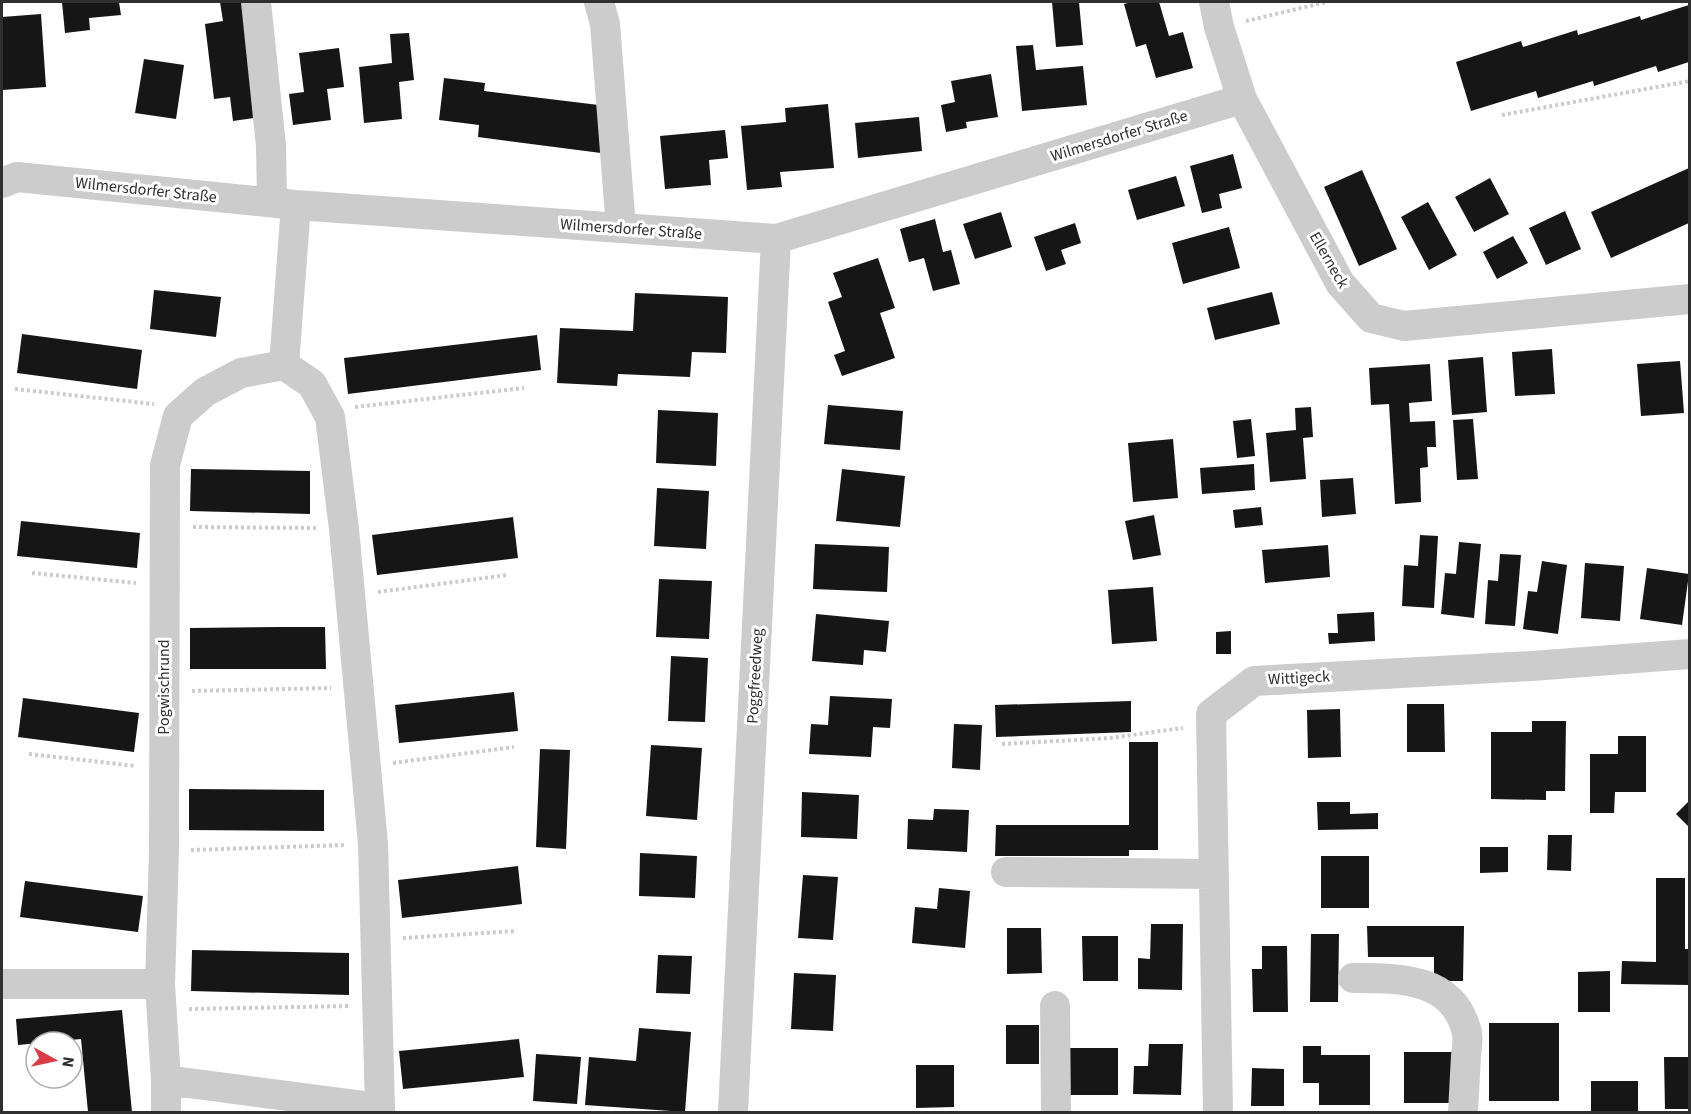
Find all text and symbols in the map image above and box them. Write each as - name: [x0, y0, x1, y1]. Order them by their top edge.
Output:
- street label: Wilmersdorfer Straße: [1048, 105, 1190, 167]
- street label: Wilmersdorfer Straße: [74, 172, 218, 208]
- street label: Wilmersdorfer Straße: [559, 213, 703, 245]
- street label: Ellerneck: [1304, 228, 1354, 292]
- street label: Poggfreedweg: [742, 628, 768, 724]
- street label: Pogwischrund: [153, 639, 175, 735]
- street label: Wittigeck: [1267, 665, 1331, 691]
- north arrow: [24, 1030, 84, 1090]
- text: N: [56, 1055, 79, 1069]

